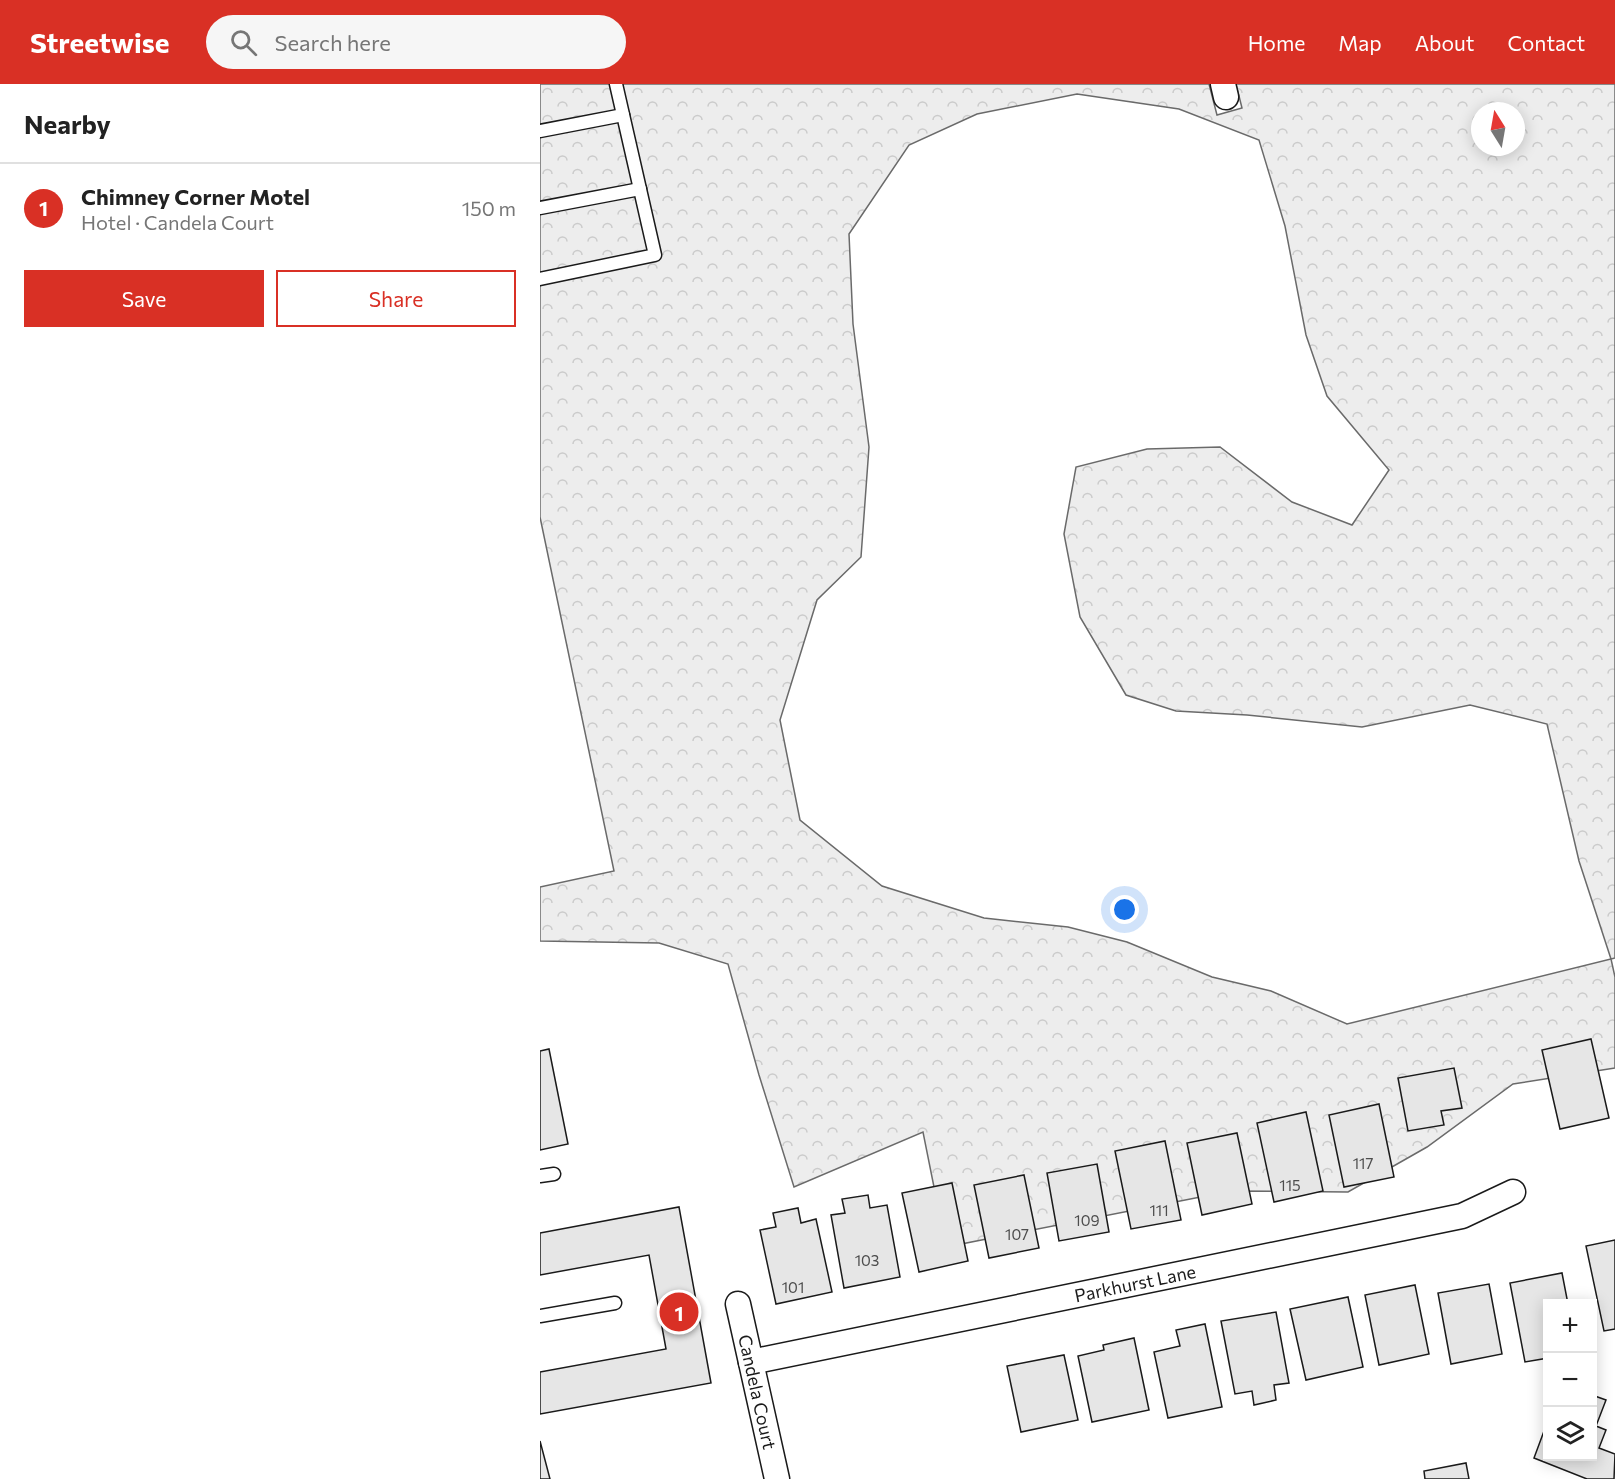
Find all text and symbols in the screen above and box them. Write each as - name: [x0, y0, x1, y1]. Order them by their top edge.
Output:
- search box: [206, 15, 626, 69]
- text: Streetwise: [30, 25, 170, 59]
- icon: search: [227, 26, 260, 59]
- text: Search here: [275, 29, 391, 56]
- text: Home: [1248, 30, 1305, 55]
- text: Map: [1338, 30, 1382, 55]
- text: About: [1415, 30, 1474, 55]
- text: Contact: [1507, 30, 1585, 55]
- north arrow: [1471, 102, 1525, 156]
- text: Nearby: [24, 108, 111, 139]
- text: Chimney Corner Motel: [81, 183, 310, 210]
- text: 1: [39, 196, 48, 220]
- text: 150 m: [462, 196, 516, 220]
- text: Hotel · Candela Court: [81, 210, 274, 234]
- button: Save: [24, 270, 264, 327]
- button: Share: [276, 270, 516, 327]
- your location: [1110, 895, 1139, 924]
- house number: 117: [1353, 1154, 1373, 1172]
- house number: 115: [1279, 1176, 1301, 1194]
- house number: 111: [1149, 1201, 1169, 1219]
- house number: 109: [1074, 1211, 1100, 1229]
- house number: 107: [1005, 1225, 1029, 1243]
- house number: 103: [855, 1251, 879, 1269]
- street label: Parkhurst Lane: [1072, 1260, 1198, 1306]
- house number: 101: [782, 1278, 804, 1296]
- pin: 1: [660, 1290, 698, 1334]
- map controls: [1543, 1299, 1597, 1461]
- button: +: [1543, 1299, 1597, 1353]
- street label: Candela Court: [734, 1332, 781, 1451]
- button: −: [1543, 1353, 1597, 1407]
- button: layers: [1543, 1407, 1597, 1461]

